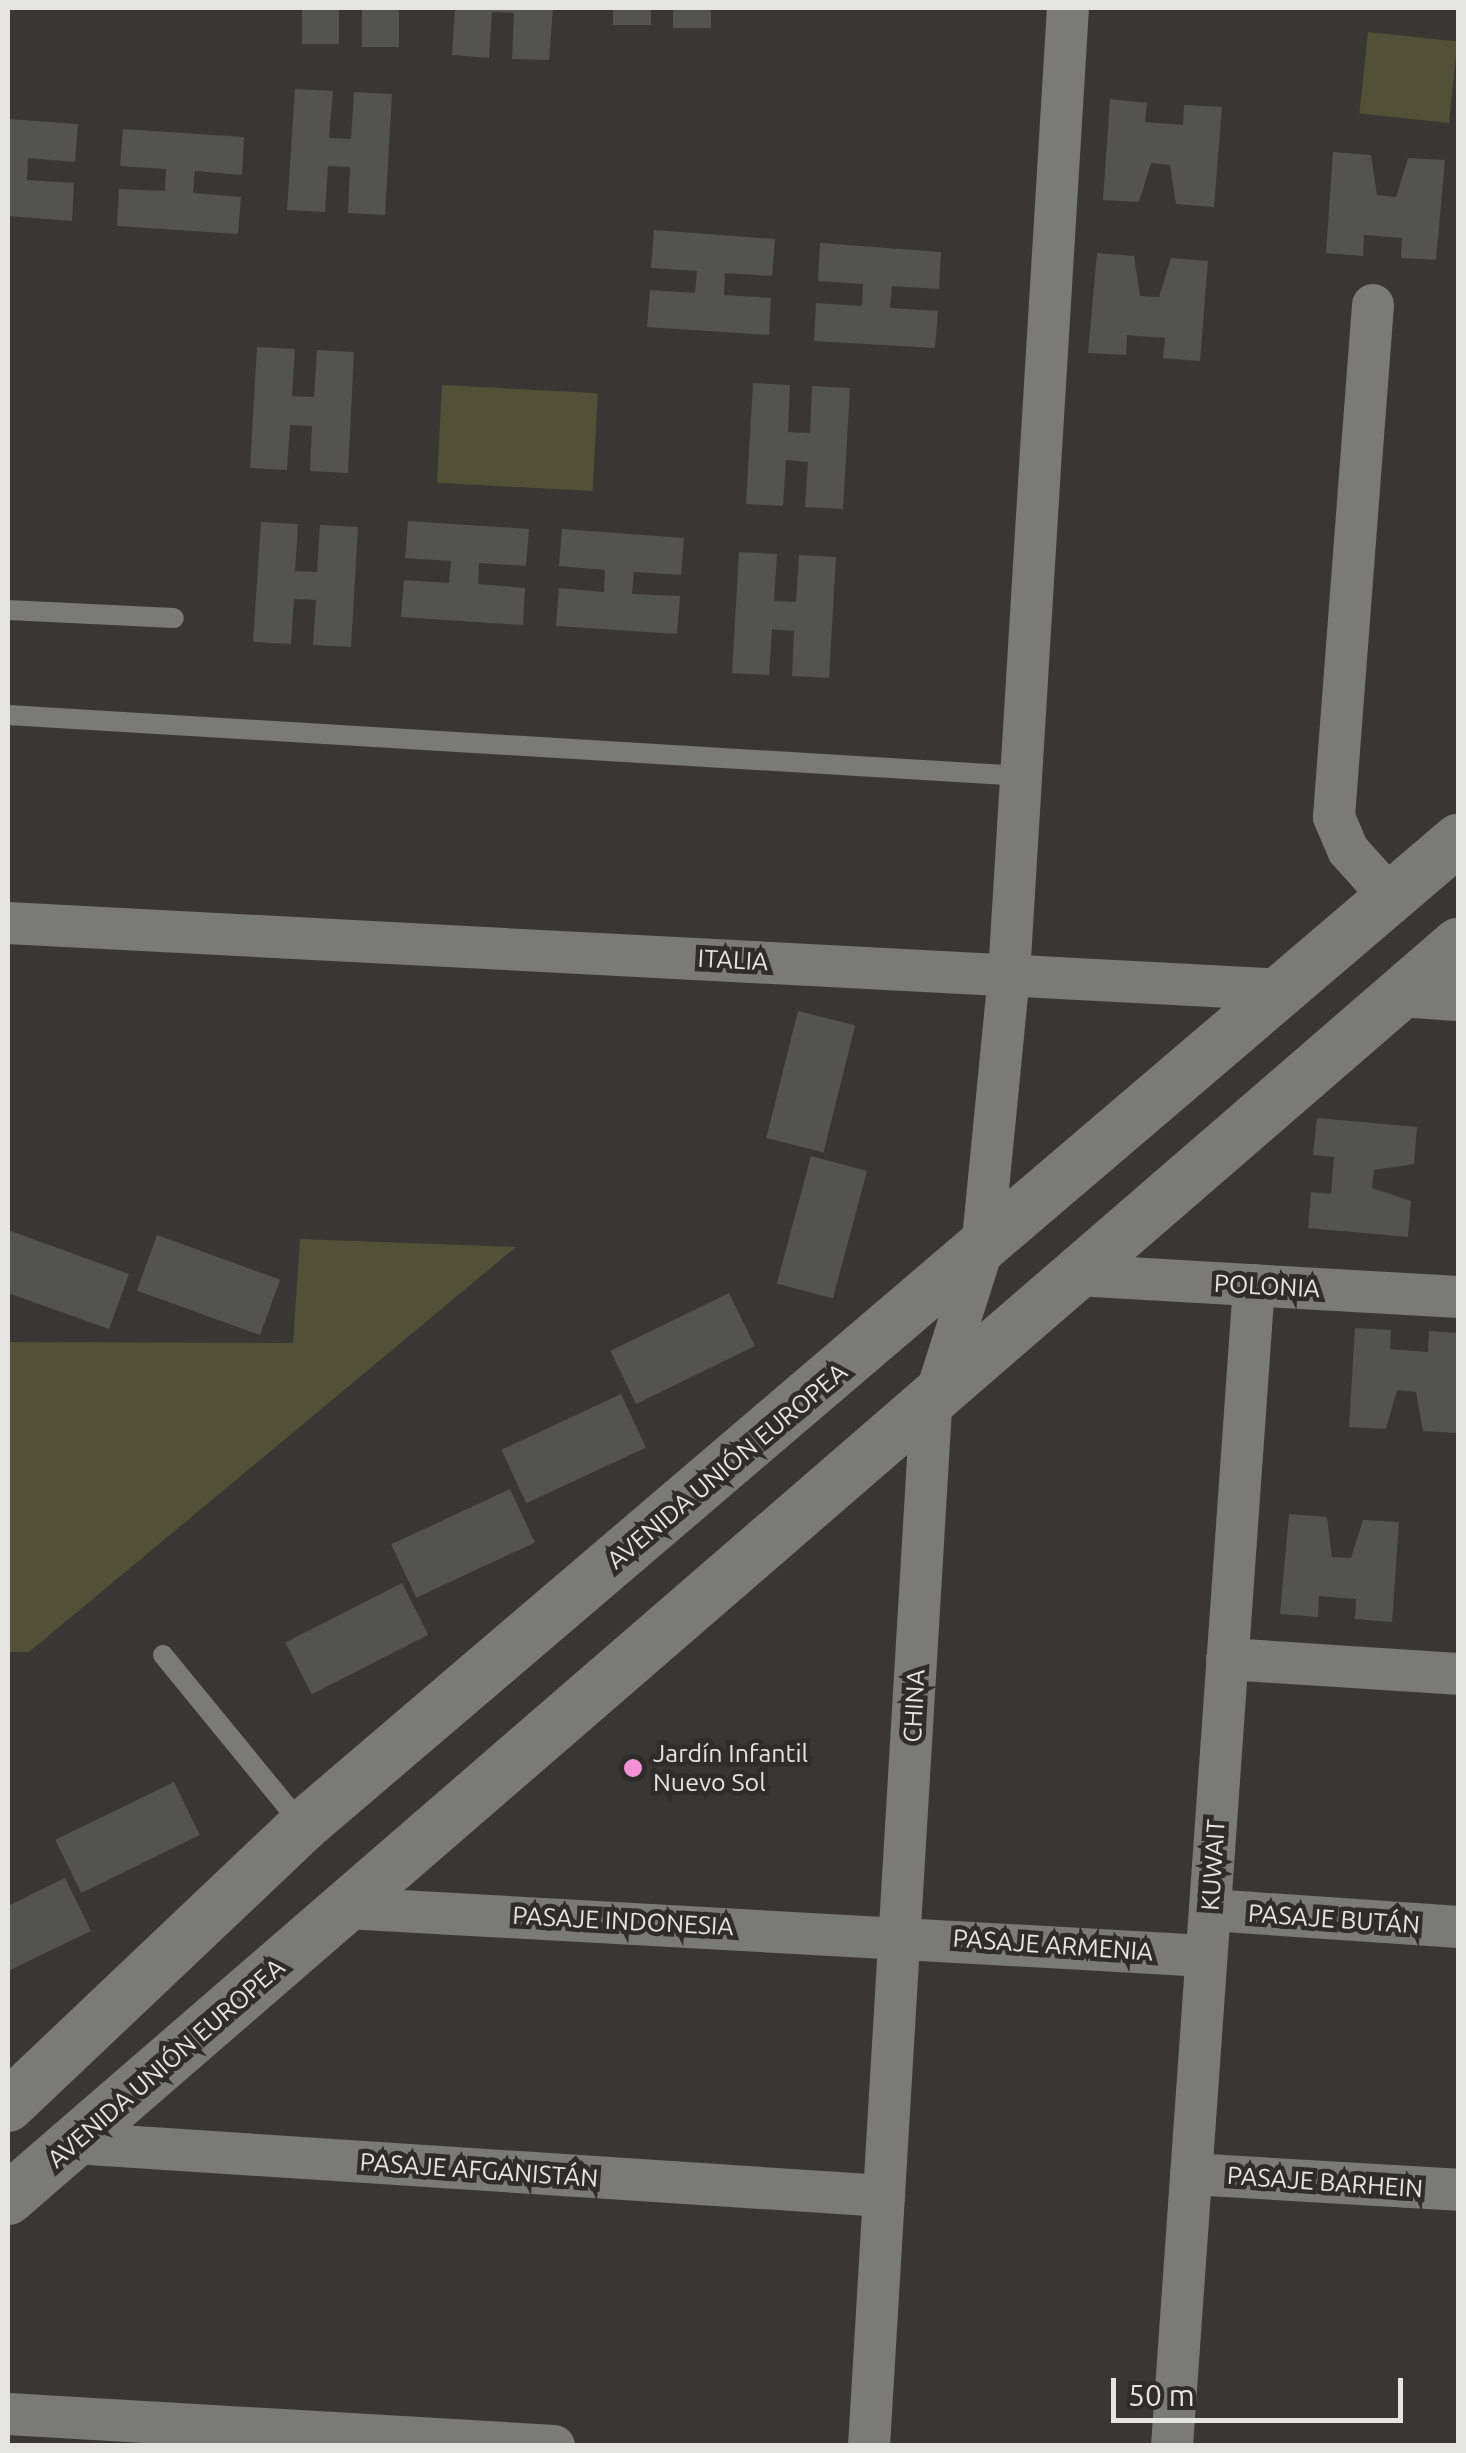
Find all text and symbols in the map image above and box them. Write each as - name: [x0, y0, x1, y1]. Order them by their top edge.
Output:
- street label: ITALIA: [697, 943, 769, 977]
- street label: POLONIA: [1213, 1268, 1321, 1304]
- street label: AVENIDA UNIÓN EUROPEA: [601, 1357, 853, 1575]
- street label: CHINA: [897, 1669, 931, 1743]
- place label: Jardín Infantil Nuevo Sol: [653, 1739, 808, 1798]
- marker: Jardín Infantil Nuevo Sol: [622, 1757, 644, 1779]
- street label: KUWAIT: [1195, 1818, 1231, 1912]
- street label: PASAJE BUTÁN: [1247, 1898, 1421, 1940]
- street label: PASAJE INDONESIA: [512, 1900, 734, 1942]
- street label: PASAJE ARMENIA: [952, 1923, 1154, 1967]
- street label: AVENIDA UNIÓN EUROPEA: [41, 1952, 291, 2174]
- street label: PASAJE AFGANISTÁN: [359, 2147, 599, 2193]
- street label: PASAJE BARHEIN: [1226, 2160, 1424, 2204]
- scale bar: [1116, 2358, 1408, 2420]
- text: 50 m: [1128, 2378, 1195, 2412]

